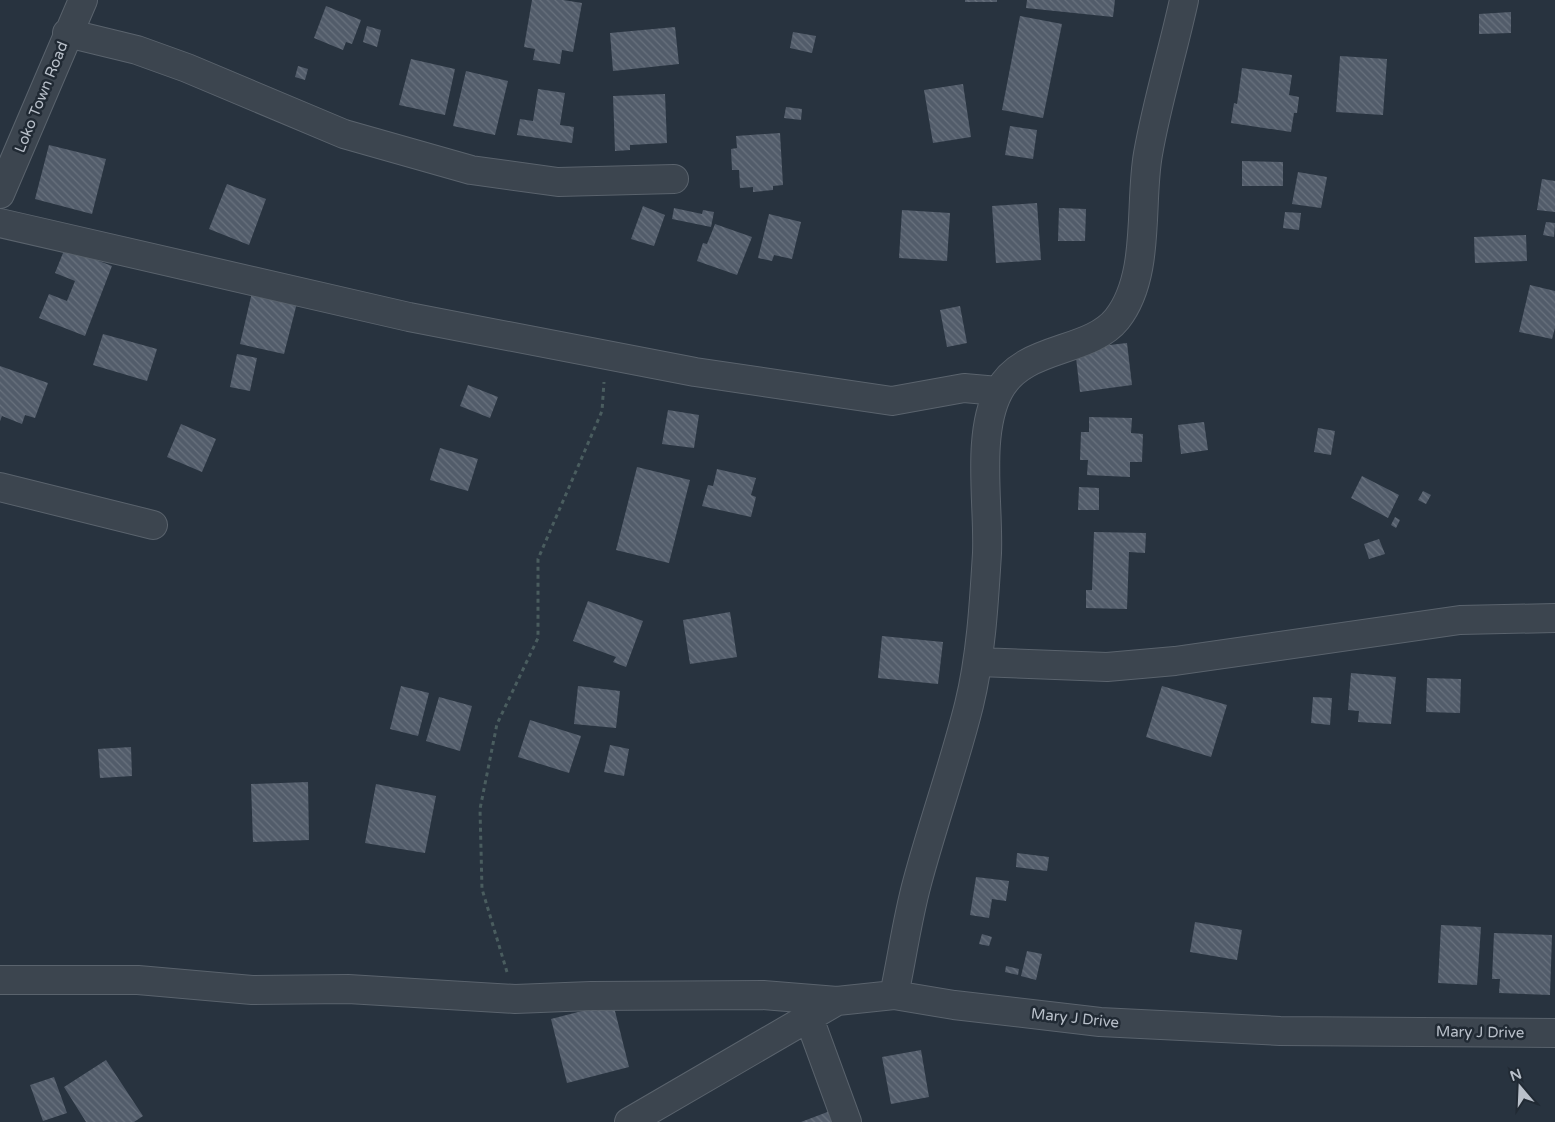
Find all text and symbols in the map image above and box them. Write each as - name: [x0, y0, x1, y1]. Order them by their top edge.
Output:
- street label: Loko Town Road: [10, 39, 72, 155]
- street label: Mary J Drive: [1030, 1004, 1120, 1032]
- street label: Mary J Drive: [1436, 1022, 1524, 1042]
- north arrow: [1495, 1062, 1545, 1112]
- text: N: [1508, 1065, 1524, 1085]

